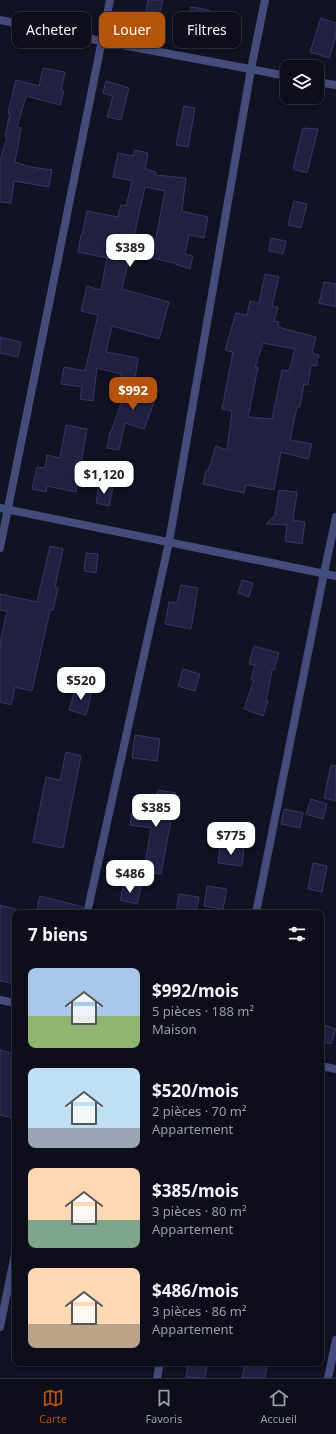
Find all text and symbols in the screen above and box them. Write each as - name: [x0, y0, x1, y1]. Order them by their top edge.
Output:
- chip: Acheter: [12, 12, 91, 48]
- chip: Louer: [99, 12, 165, 48]
- chip: Filtres: [173, 12, 241, 48]
- map controls: [280, 60, 324, 104]
- button: layers: [280, 60, 324, 104]
- pin: $389: [106, 234, 154, 268]
- text: $389: [115, 238, 145, 256]
- pin: $992: [109, 377, 157, 411]
- text: $992: [118, 381, 148, 399]
- pin: $1,120: [71, 461, 137, 495]
- text: $1,120: [84, 465, 124, 483]
- pin: $520: [57, 667, 105, 701]
- text: $520: [66, 671, 96, 689]
- pin: $385: [132, 794, 180, 828]
- text: $385: [141, 798, 171, 816]
- pin: $775: [207, 822, 255, 856]
- text: $775: [216, 826, 246, 844]
- pin: $486: [106, 860, 154, 894]
- text: $486: [115, 864, 145, 882]
- text: 7 biens: [28, 923, 88, 946]
- icon: filters: [286, 923, 308, 945]
- text: $992/mois: [152, 979, 239, 1002]
- icon: home: [60, 984, 108, 1032]
- text: 5 pièces · 188 m²: [152, 1002, 254, 1020]
- text: Maison: [152, 1020, 197, 1038]
- text: $520/mois: [152, 1079, 239, 1102]
- icon: home: [60, 1084, 108, 1132]
- text: 2 pièces · 70 m²: [152, 1102, 247, 1120]
- text: Appartement: [152, 1120, 233, 1138]
- text: $385/mois: [152, 1179, 239, 1202]
- icon: home: [60, 1184, 108, 1232]
- text: 3 pièces · 80 m²: [152, 1202, 247, 1220]
- text: Appartement: [152, 1220, 233, 1238]
- text: $486/mois: [152, 1279, 239, 1302]
- icon: home: [60, 1284, 108, 1332]
- text: 3 pièces · 86 m²: [152, 1302, 247, 1320]
- text: Appartement: [152, 1320, 233, 1338]
- tab: Carte: [39, 1387, 67, 1426]
- tab: Favoris: [145, 1387, 182, 1426]
- tab: Accueil: [261, 1387, 297, 1426]

